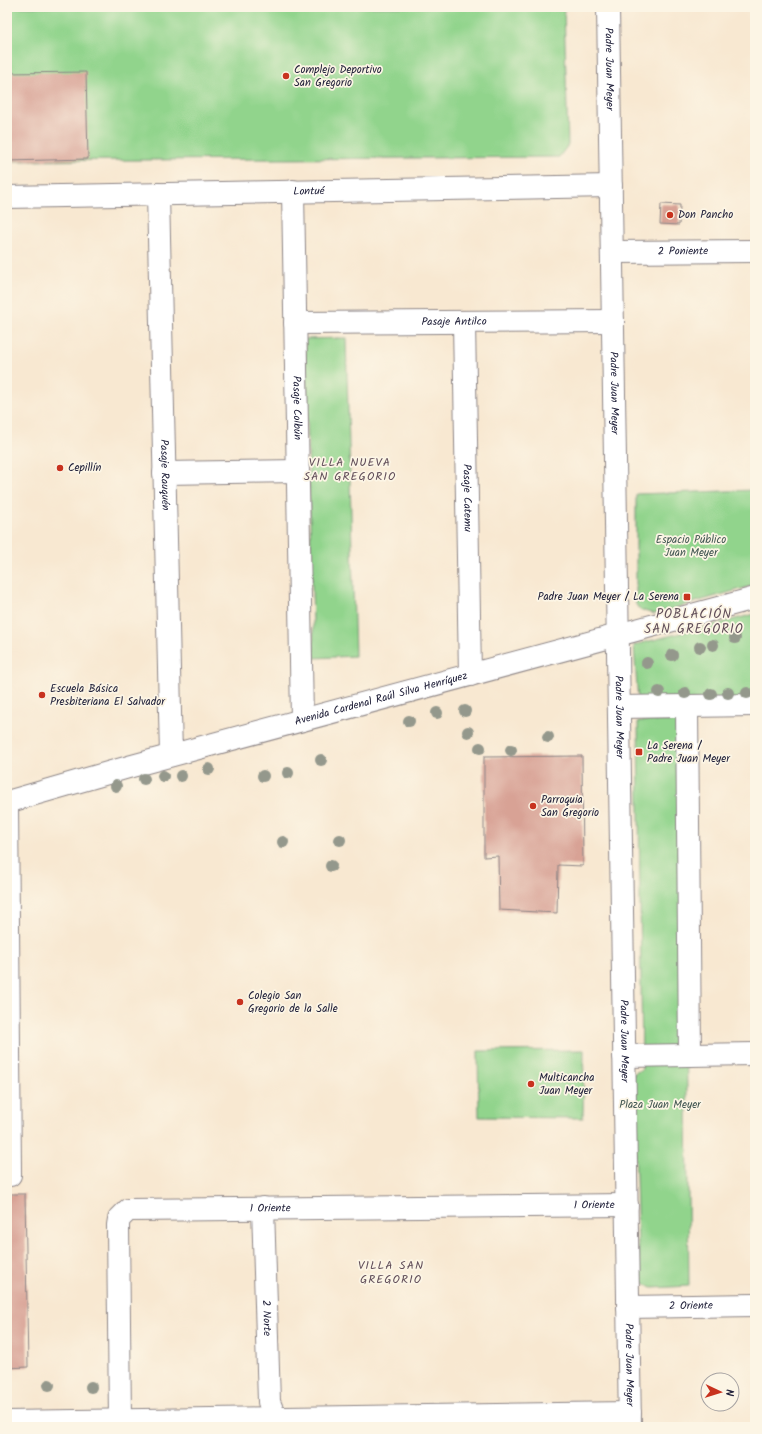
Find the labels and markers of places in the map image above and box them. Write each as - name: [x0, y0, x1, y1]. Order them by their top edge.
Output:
- place label: Complejo Deportivo San Gregorio: [294, 61, 382, 92]
- marker: Complejo Deportivo San Gregorio: [281, 71, 291, 81]
- place label: Don Pancho: [678, 206, 733, 224]
- marker: Don Pancho: [665, 210, 675, 220]
- place label: Cepillín: [68, 459, 101, 477]
- marker: Cepillín: [55, 463, 65, 473]
- place label: Padre Juan Meyer / La Serena: [537, 588, 679, 606]
- marker: Padre Juan Meyer / La Serena: [682, 592, 692, 602]
- place label: Escuela Básica Presbiteriana El Salvador: [50, 680, 166, 711]
- marker: Escuela Básica Presbiteriana El Salvador: [37, 690, 47, 700]
- place label: La Serena / Padre Juan Meyer: [647, 737, 731, 768]
- marker: La Serena / Padre Juan Meyer: [634, 747, 644, 757]
- place label: Parroquia San Gregorio: [541, 791, 599, 822]
- marker: Parroquia San Gregorio: [528, 801, 538, 811]
- place label: Colegio San Gregorio de la Salle: [248, 987, 338, 1018]
- marker: Colegio San Gregorio de la Salle: [235, 997, 245, 1007]
- place label: Multicancha Juan Meyer: [539, 1069, 594, 1100]
- marker: Multicancha Juan Meyer: [526, 1079, 536, 1089]

